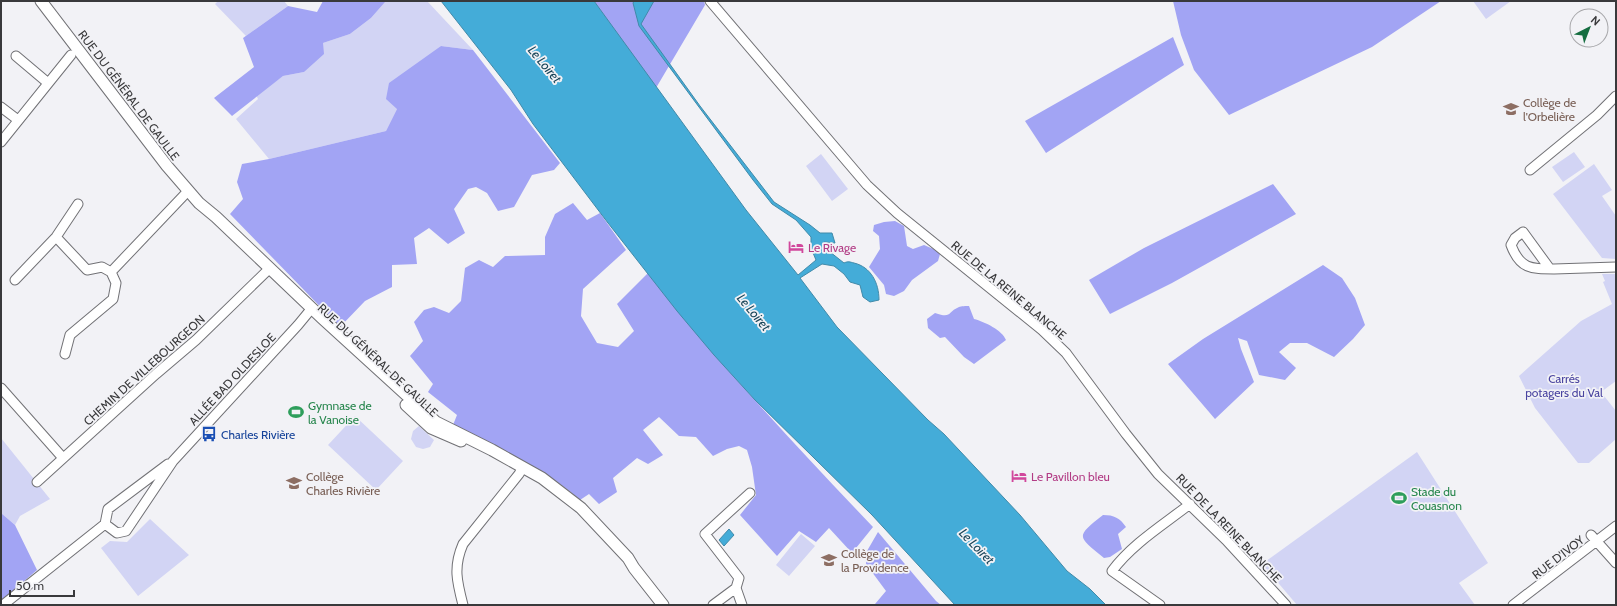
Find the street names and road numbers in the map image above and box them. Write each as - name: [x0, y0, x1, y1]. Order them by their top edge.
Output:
- street label: RUE DU GÉNÉRAL DE GAULLE: [75, 27, 183, 163]
- street label: RUE DE LA REINE BLANCHE: [948, 237, 1070, 343]
- street label: RUE DU GÉNÉRAL DE GAULLE: [315, 300, 442, 420]
- street label: CHEMIN DE VILLEBOURGEON: [80, 312, 208, 428]
- street label: ALLÉE BAD OLDESLOE: [185, 330, 279, 428]
- street label: RUE DE LA REINE BLANCHE: [1173, 470, 1285, 586]
- street label: RUE D'IVOY: [1529, 532, 1587, 582]

